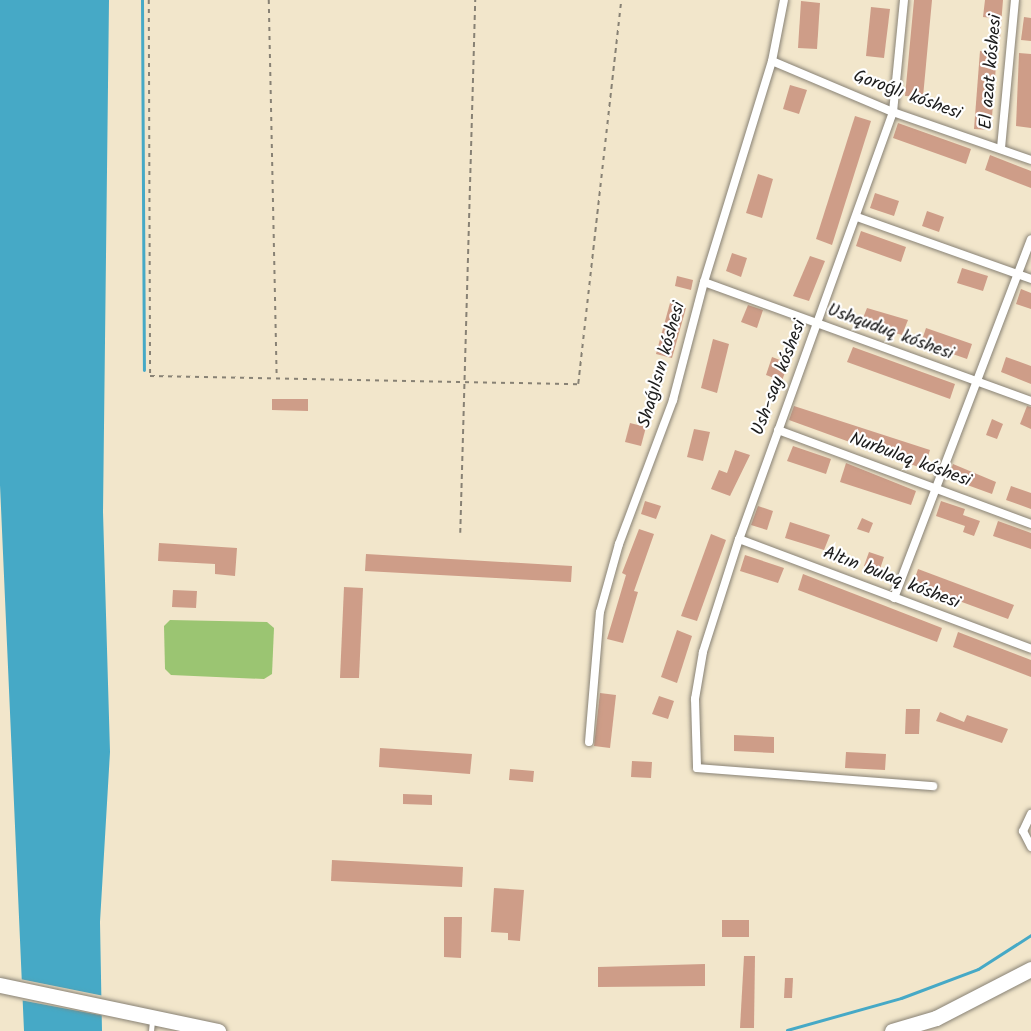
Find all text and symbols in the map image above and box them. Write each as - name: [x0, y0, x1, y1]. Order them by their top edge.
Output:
- street label: El azat kóshesi: [976, 14, 1008, 130]
- street label: Goroǵlı kóshesi: [850, 66, 964, 126]
- street label: Shaǵılsın kóshesi: [635, 300, 691, 430]
- street label: Ushquduq kóshesi: [824, 300, 956, 366]
- street label: Ush-say kóshesi: [748, 317, 812, 439]
- street label: Nurbulaq kóshesi: [846, 429, 974, 493]
- street label: Altın bulaq kóshesi: [820, 543, 962, 615]

